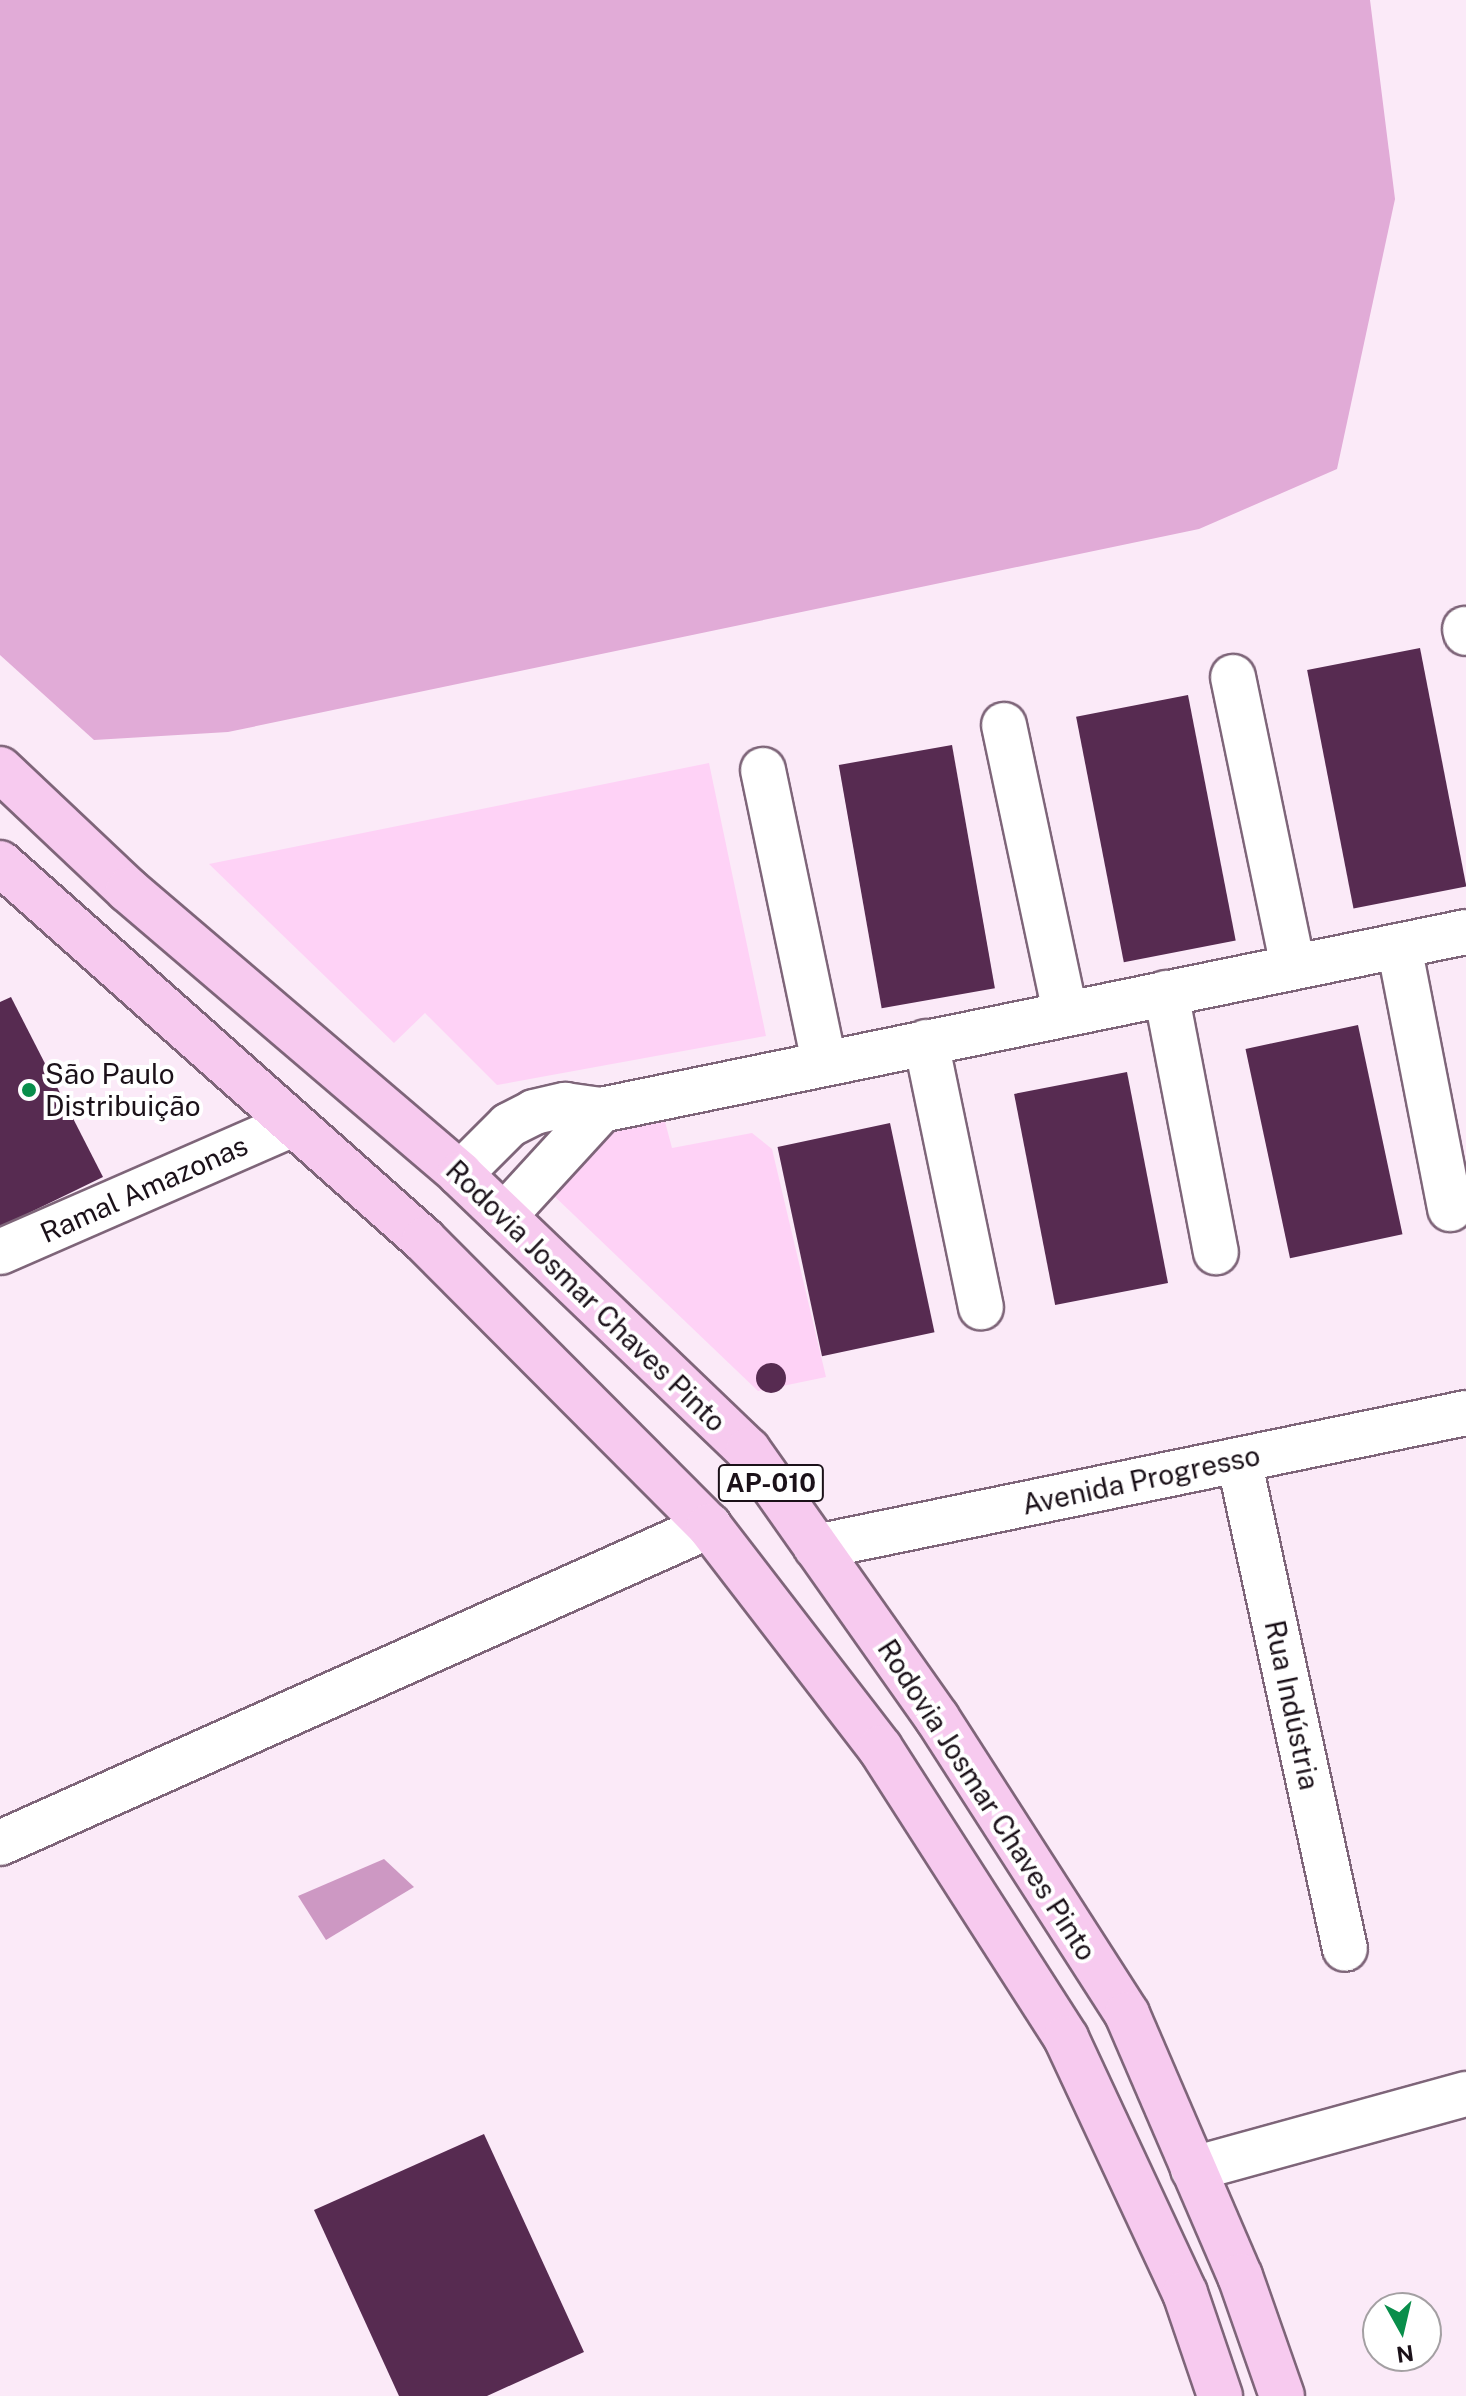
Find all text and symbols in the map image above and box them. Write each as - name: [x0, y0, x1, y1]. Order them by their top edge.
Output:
- place label: São Paulo Distribuição: [45, 1057, 201, 1123]
- marker: São Paulo Distribuição: [20, 1081, 38, 1099]
- street label: Ramal Amazonas: [35, 1128, 253, 1250]
- street label: Rodovia Josmar Chaves Pinto: [439, 1153, 733, 1439]
- street label: Avenida Progresso: [1019, 1438, 1263, 1522]
- road number: AP-010: [717, 1461, 825, 1505]
- street label: Rua Indústria: [1258, 1617, 1326, 1793]
- street label: Rodovia Josmar Chaves Pinto: [871, 1633, 1103, 1967]
- north arrow: [1362, 2292, 1442, 2372]
- text: N: [1395, 2340, 1415, 2368]

